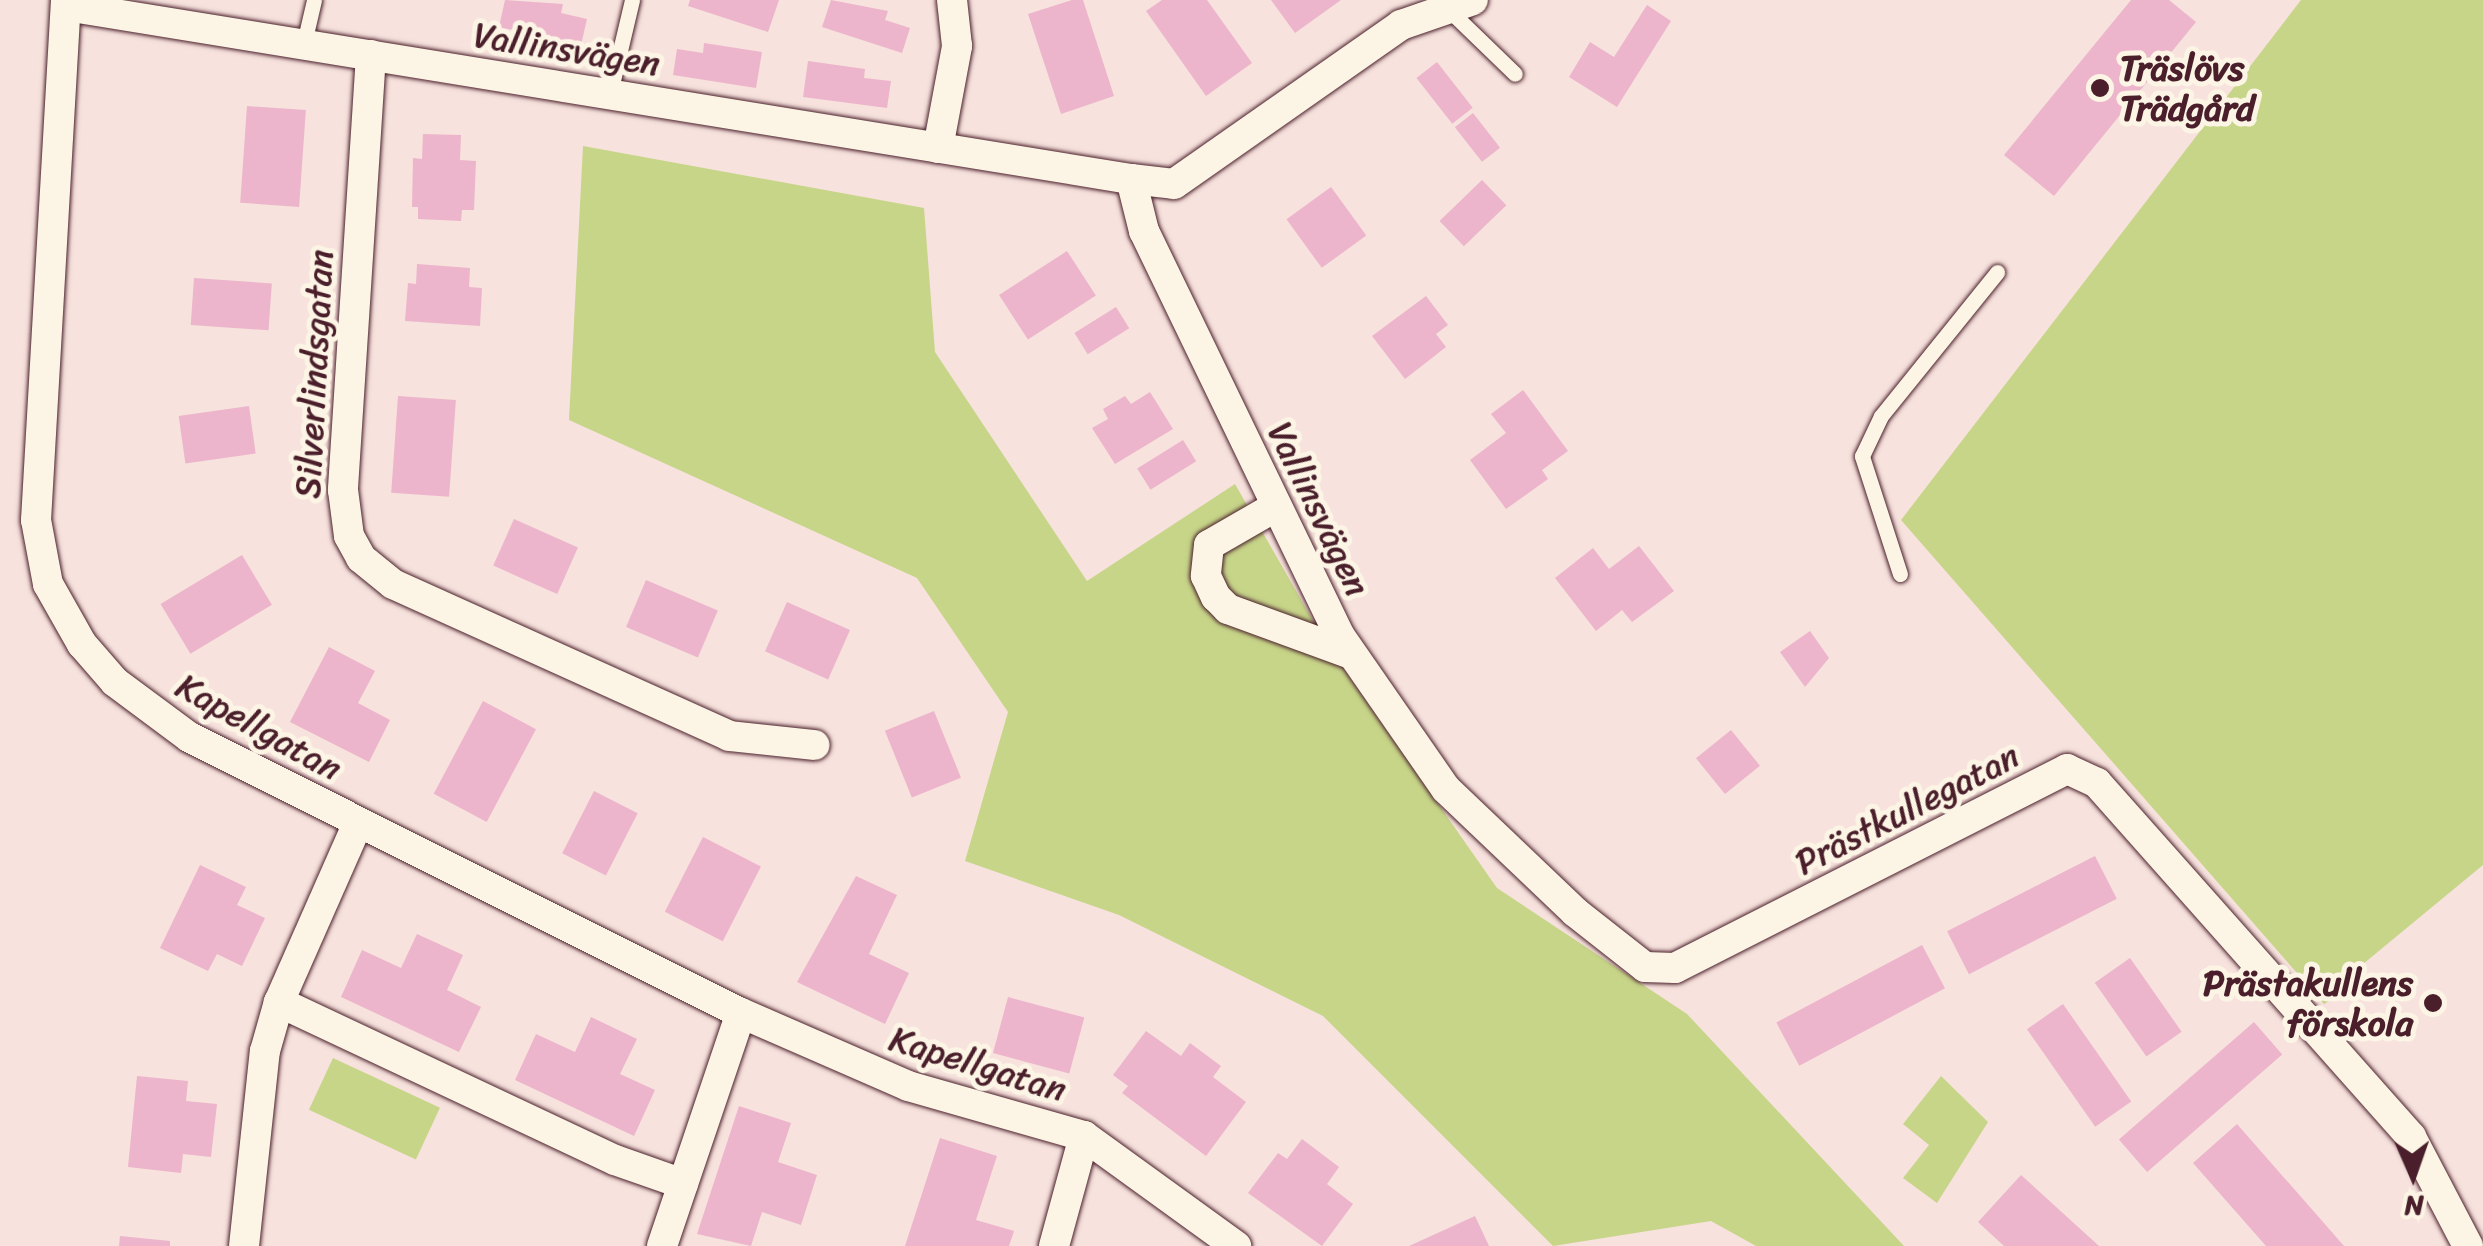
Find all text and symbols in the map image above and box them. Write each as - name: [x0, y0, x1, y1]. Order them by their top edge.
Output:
- street label: Vallinsvägen: [471, 14, 663, 84]
- place label: Träslövs Trädgård: [2120, 47, 2255, 129]
- marker: Träslövs Trädgård: [2089, 77, 2111, 99]
- street label: Silverlindsgatan: [287, 249, 341, 499]
- street label: Vallinsvägen: [1259, 415, 1379, 603]
- street label: Kapellgatan: [169, 664, 349, 790]
- street label: Prästkullegatan: [1788, 735, 2026, 883]
- place label: Prästakullens förskola: [2203, 962, 2413, 1044]
- marker: Prästakullens förskola: [2422, 992, 2444, 1014]
- street label: Kapellgatan: [885, 1017, 1071, 1111]
- north arrow: [2363, 1126, 2463, 1226]
- text: N: [2404, 1182, 2425, 1231]

